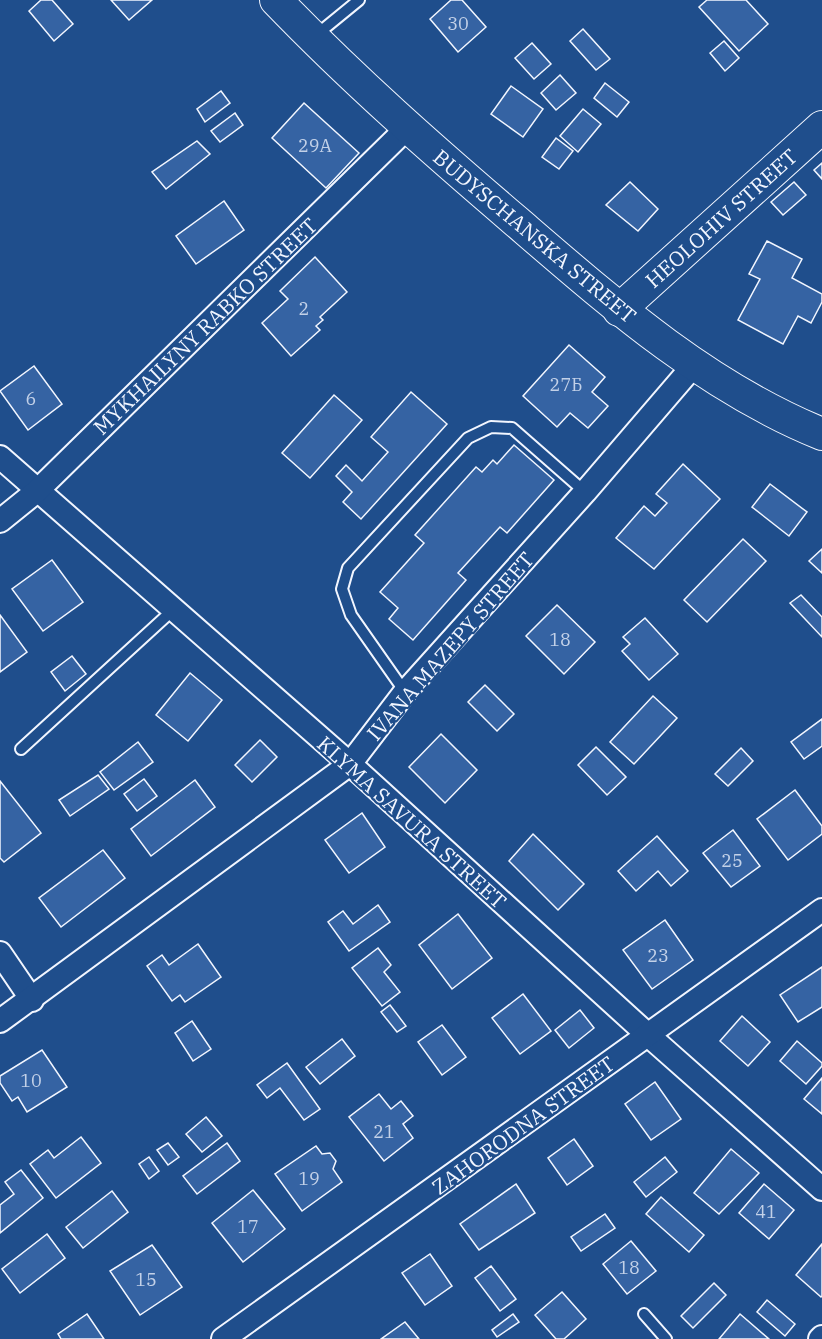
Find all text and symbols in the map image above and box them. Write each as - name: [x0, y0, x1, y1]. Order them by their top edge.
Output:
- house number: 30: [447, 12, 469, 35]
- house number: 29А: [298, 134, 333, 157]
- street label: HEOLOHIV STREET: [639, 142, 803, 294]
- street label: BUDYSCHANSKA STREET: [428, 143, 642, 329]
- street label: MYKHAILYNY RABKO STREET: [87, 211, 323, 441]
- house number: 2: [299, 297, 309, 320]
- house number: 27Б: [550, 373, 582, 396]
- house number: 6: [26, 387, 36, 410]
- street label: IVANA MAZEPY STREET: [360, 546, 540, 746]
- house number: 18: [549, 628, 571, 651]
- street label: KLYMA SAVURA STREET: [311, 729, 513, 915]
- house number: 25: [721, 849, 743, 872]
- house number: 23: [647, 944, 669, 967]
- street label: ZAHORODNA STREET: [426, 1049, 620, 1201]
- house number: 10: [20, 1069, 42, 1092]
- house number: 21: [373, 1120, 395, 1143]
- house number: 19: [298, 1167, 320, 1190]
- house number: 41: [755, 1200, 777, 1223]
- house number: 17: [237, 1215, 259, 1238]
- house number: 18: [618, 1256, 640, 1279]
- house number: 15: [135, 1268, 157, 1291]

